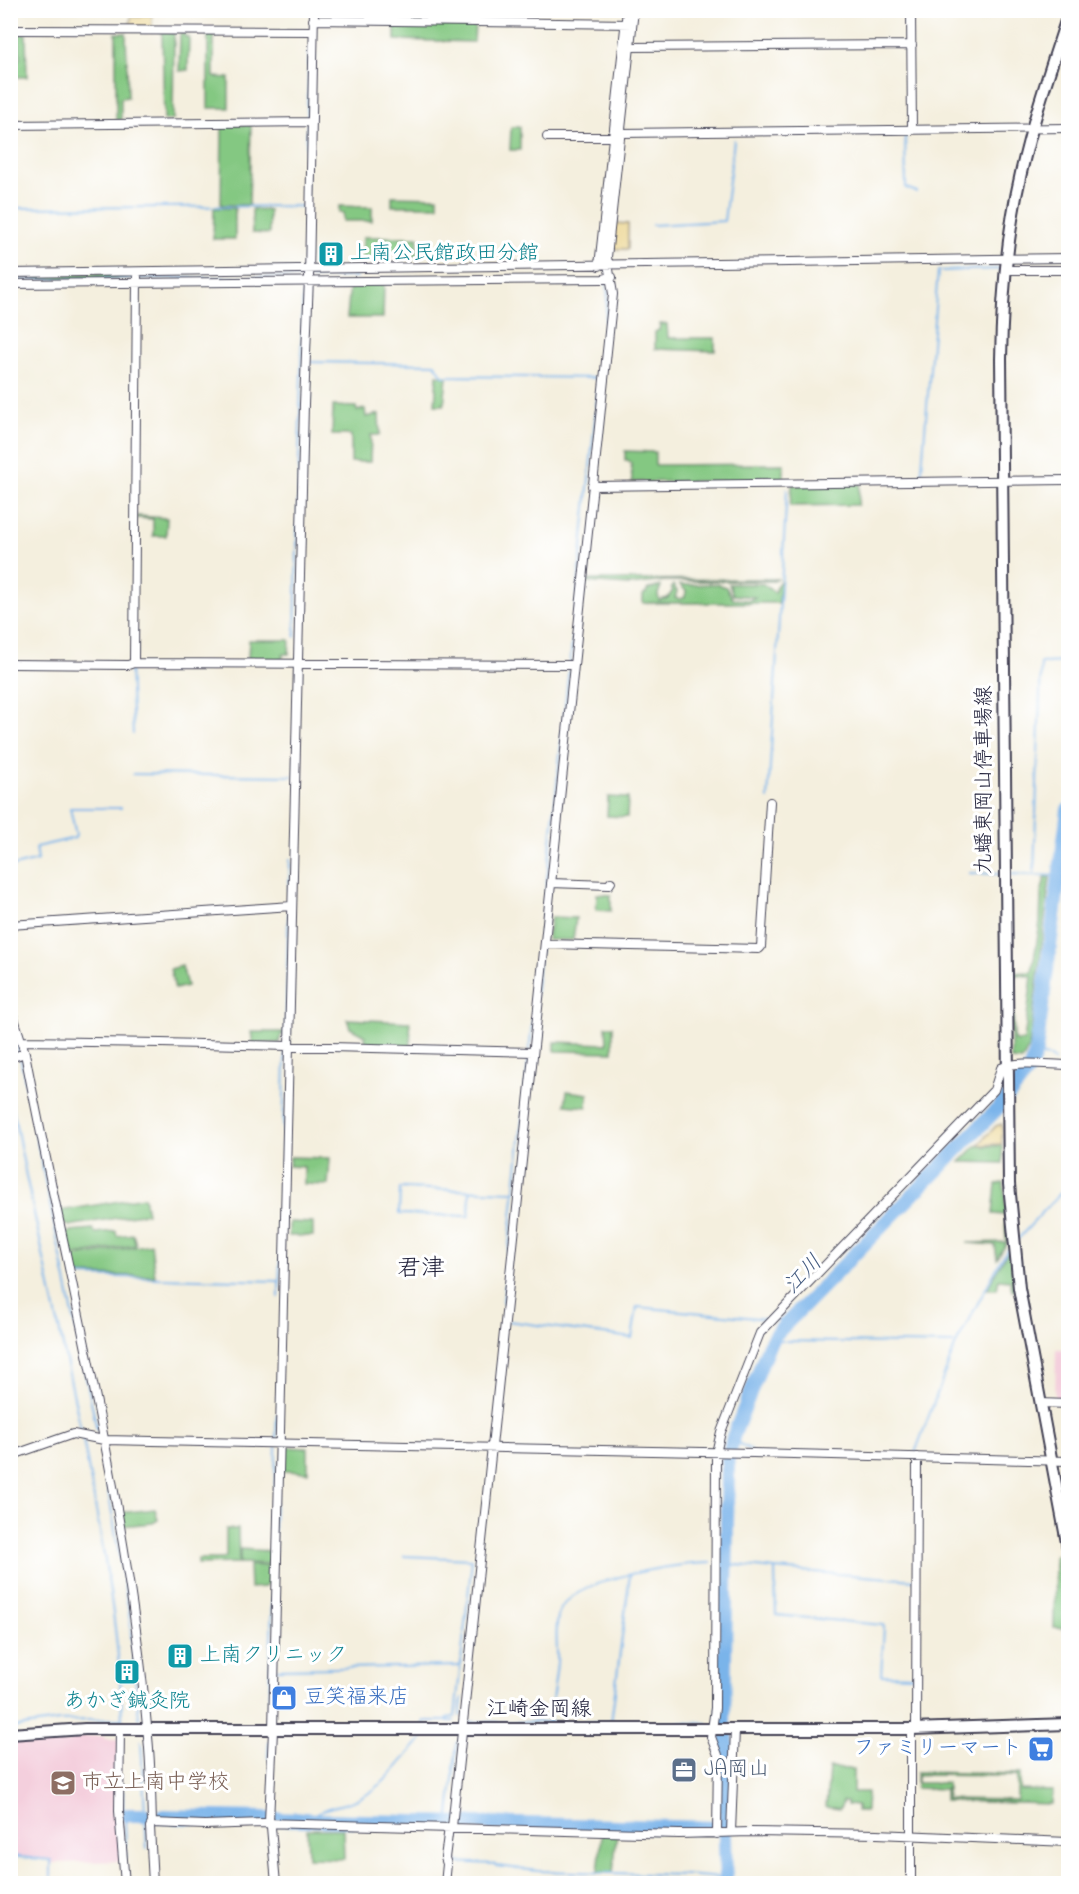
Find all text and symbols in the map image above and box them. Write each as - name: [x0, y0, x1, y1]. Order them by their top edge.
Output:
- building icon: 上南公民館政田分館: [316, 239, 346, 269]
- place label: 上南公民館政田分館: [350, 239, 539, 269]
- street label: 九蟠東岡山停車場線: [970, 686, 1000, 875]
- water label: 江川: [777, 1248, 831, 1302]
- district label: 君津: [397, 1252, 445, 1287]
- building icon: 上南クリニック: [165, 1641, 195, 1671]
- place label: 上南クリニック: [200, 1641, 347, 1671]
- building icon: あかぎ鍼灸院: [112, 1657, 142, 1687]
- shop icon: 豆笑福来店: [269, 1683, 299, 1713]
- place label: 豆笑福来店: [304, 1683, 409, 1713]
- place label: あかぎ鍼灸院: [64, 1687, 190, 1717]
- street label: 江崎金岡線: [487, 1695, 592, 1725]
- place label: ファミリーマート: [854, 1734, 1022, 1764]
- supermarket icon: ファミリーマート: [1026, 1734, 1056, 1764]
- office icon: JA岡山: [669, 1755, 699, 1785]
- place label: JA岡山: [704, 1755, 769, 1785]
- school or university icon: 市立上南中学校: [48, 1768, 78, 1798]
- place label: 市立上南中学校: [82, 1768, 229, 1798]

